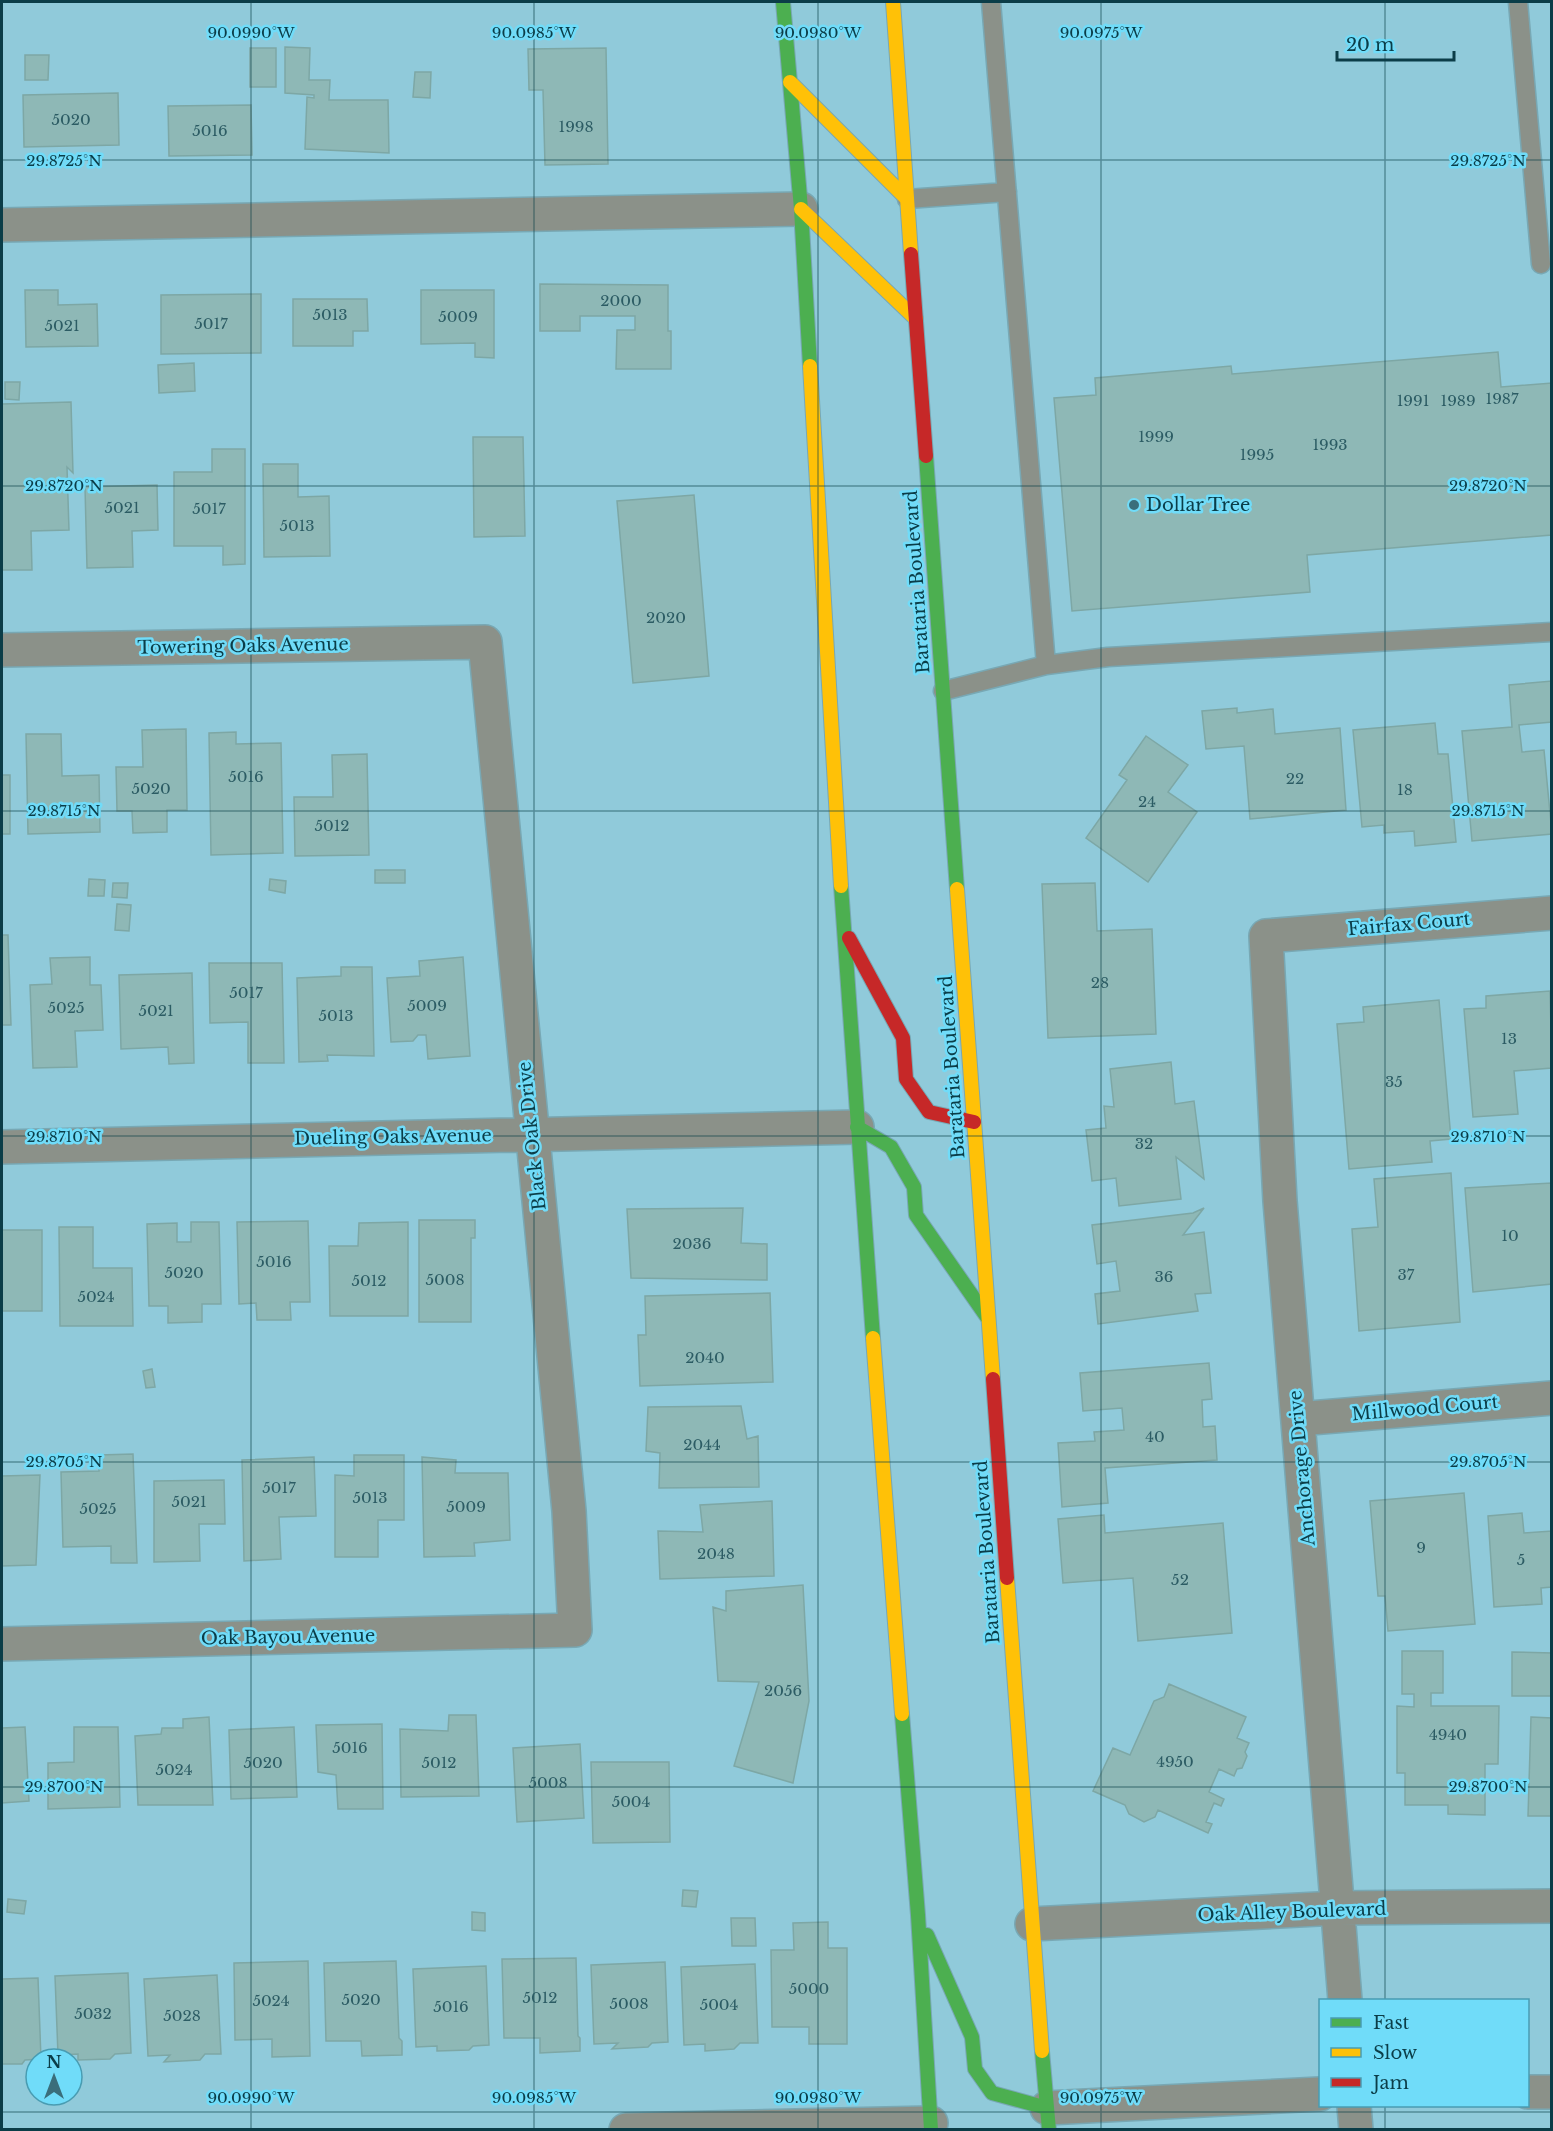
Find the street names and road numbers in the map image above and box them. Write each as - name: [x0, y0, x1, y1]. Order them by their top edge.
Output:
- street label: Barataria Boulevard: [900, 490, 934, 674]
- street label: Towering Oaks Avenue: [137, 633, 349, 659]
- street label: Fairfax Court: [1347, 908, 1471, 940]
- street label: Barataria Boulevard: [935, 975, 969, 1159]
- street label: Black Oak Drive: [513, 1060, 551, 1212]
- street label: Dueling Oaks Avenue: [294, 1124, 492, 1150]
- street label: Anchorage Drive: [1284, 1389, 1320, 1548]
- street label: Millwood Court: [1351, 1391, 1499, 1425]
- street label: Barataria Boulevard: [970, 1460, 1004, 1644]
- street label: Oak Bayou Avenue: [201, 1624, 375, 1650]
- street label: Oak Alley Boulevard: [1197, 1898, 1387, 1926]

